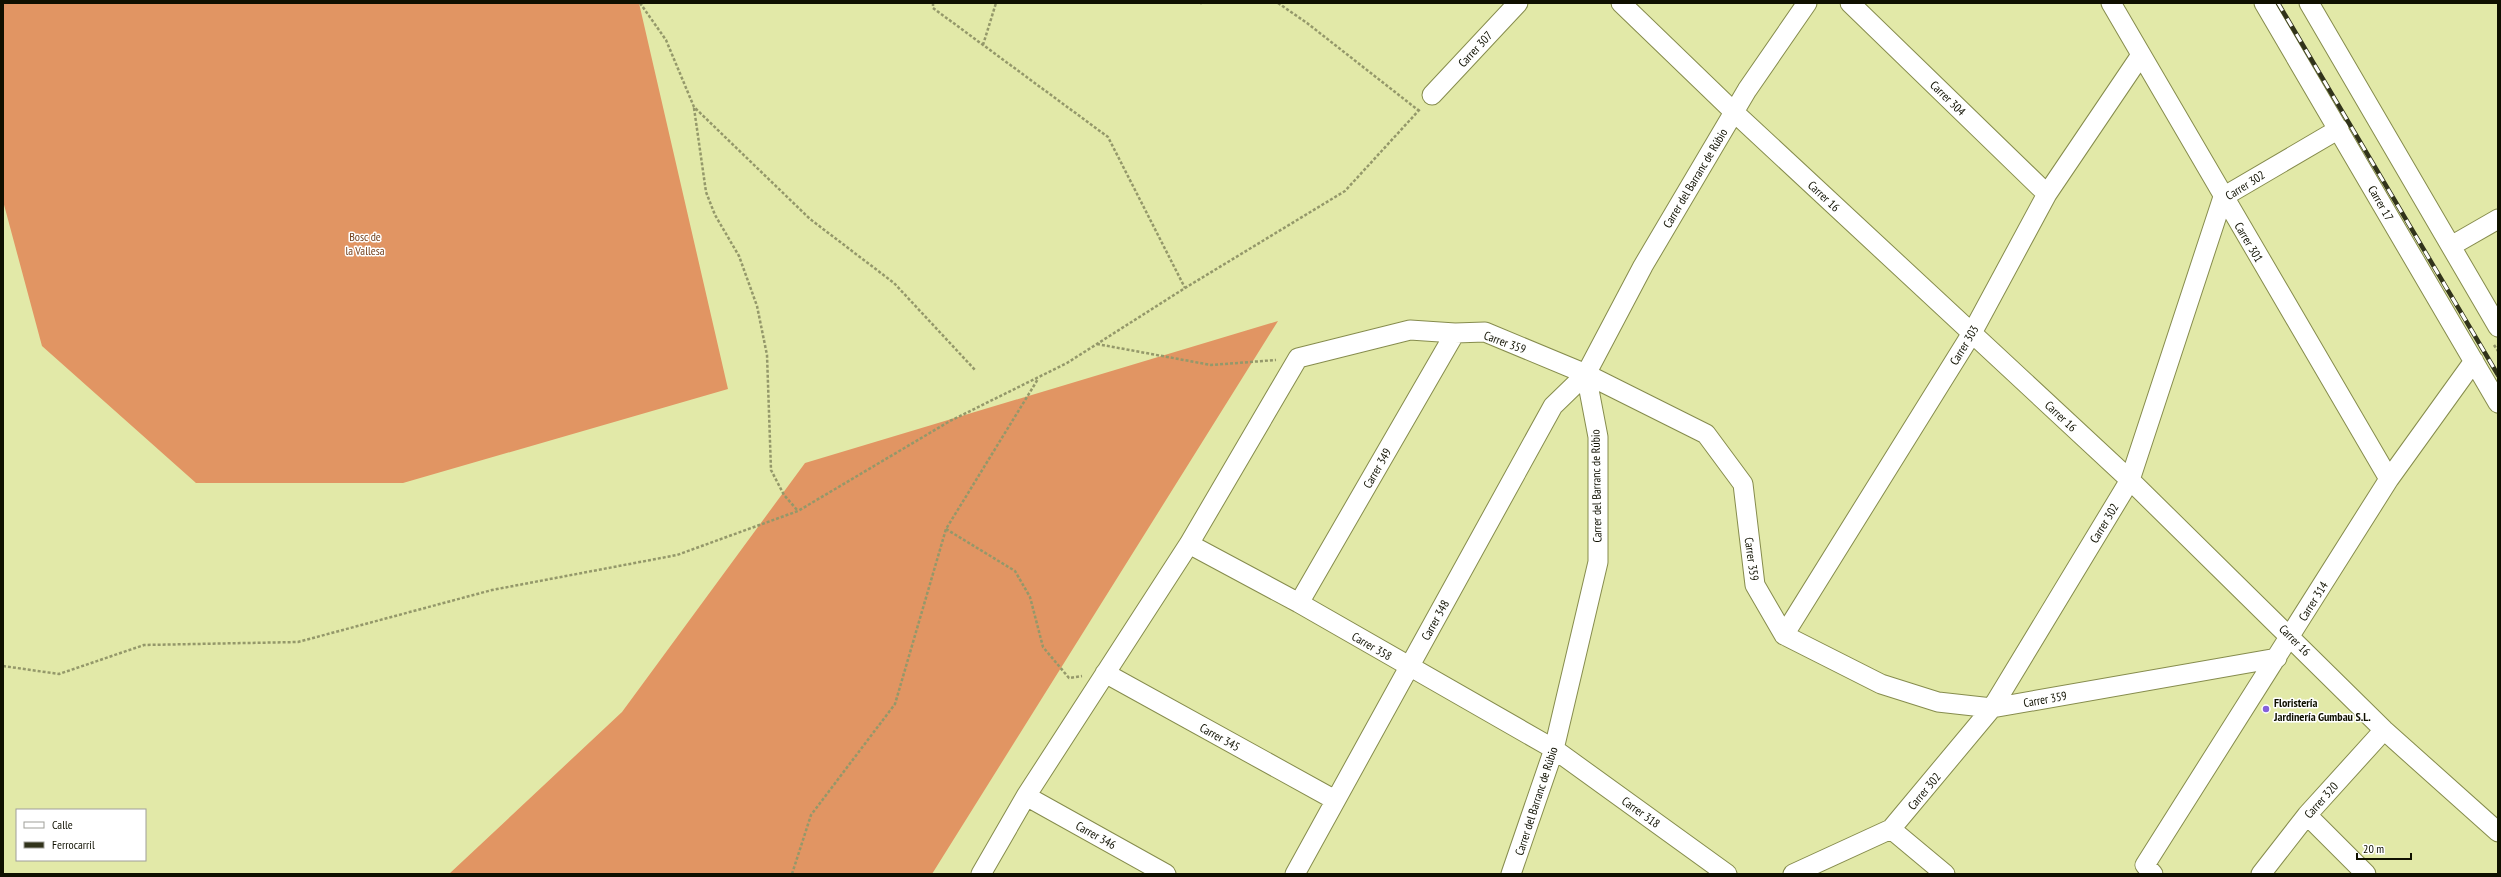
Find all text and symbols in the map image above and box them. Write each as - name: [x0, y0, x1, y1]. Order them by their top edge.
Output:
- street label: Carrer 307: [1455, 28, 1495, 70]
- street label: Carrer 304: [1927, 77, 1969, 119]
- street label: Carrer del Barranc de Rúbio: [1659, 126, 1731, 230]
- street label: Carrer 302: [2222, 167, 2268, 203]
- street label: Carrer 16: [1805, 177, 1843, 215]
- street label: Carrer 17: [2365, 183, 2397, 223]
- street label: Carrer 301: [2231, 219, 2267, 265]
- park label: Bosc de la Vallesa: [345, 229, 385, 258]
- street label: Carrer 303: [1946, 322, 1982, 368]
- street label: Carrer 359: [1482, 327, 1528, 357]
- street label: Carrer 16: [2042, 397, 2080, 435]
- street label: Carrer del Barranc de Rúbio: [1588, 429, 1604, 543]
- street label: Carrer 349: [1360, 445, 1394, 491]
- street label: Carrer 302: [2086, 500, 2122, 546]
- street label: Carrer 359: [1742, 536, 1762, 582]
- street label: Carrer 314: [2295, 578, 2331, 624]
- street label: Carrer 348: [1418, 597, 1452, 643]
- street label: Carrer 16: [2276, 621, 2314, 659]
- street label: Carrer 358: [1349, 629, 1395, 663]
- street label: Carrer 359: [2022, 688, 2068, 710]
- place label: Floristería Jardinería Gumbau S.L.: [2273, 695, 2371, 724]
- marker: Floristería Jardinería Gumbau S.L.: [2261, 704, 2271, 714]
- street label: Carrer 345: [1197, 720, 1243, 754]
- street label: Carrer del Barranc de Rúbio: [1511, 745, 1561, 857]
- street label: Carrer 302: [1904, 769, 1944, 813]
- street label: Carrer 320: [2301, 779, 2341, 821]
- street label: Carrer 318: [1619, 793, 1663, 831]
- legend: [16, 809, 146, 861]
- text: Calle: [52, 817, 73, 832]
- street label: Carrer 346: [1073, 818, 1119, 852]
- scale bar: [2357, 835, 2411, 861]
- text: Ferrocarril: [52, 837, 95, 852]
- text: 20 m: [2363, 841, 2384, 856]

